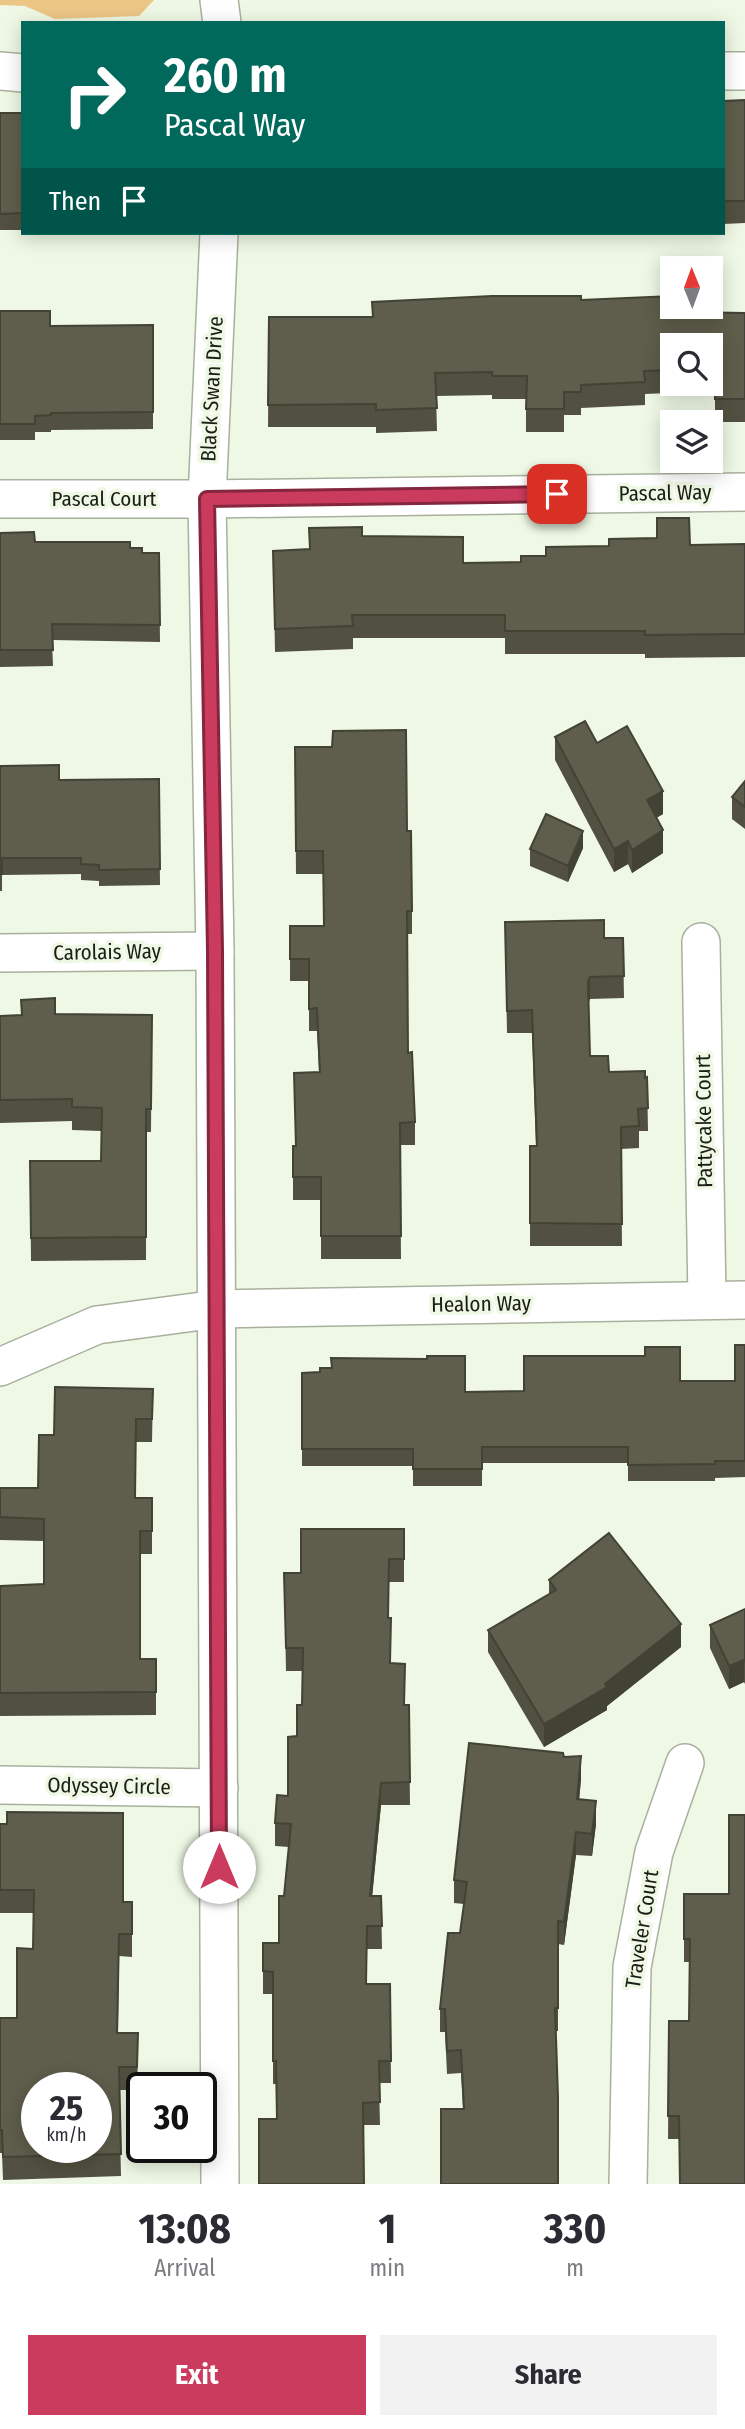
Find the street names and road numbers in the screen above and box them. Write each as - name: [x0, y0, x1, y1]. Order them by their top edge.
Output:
- street label: Black Swan Drive: [195, 316, 229, 462]
- street label: Pascal Way: [618, 479, 712, 507]
- street label: Pascal Court: [52, 486, 157, 512]
- street label: Carolais Way: [53, 938, 162, 966]
- street label: Pattycake Court: [690, 1054, 718, 1188]
- street label: Healon Way: [431, 1290, 532, 1318]
- street label: Odyssey Circle: [47, 1772, 171, 1800]
- street label: Traveler Court: [620, 1868, 664, 1990]

